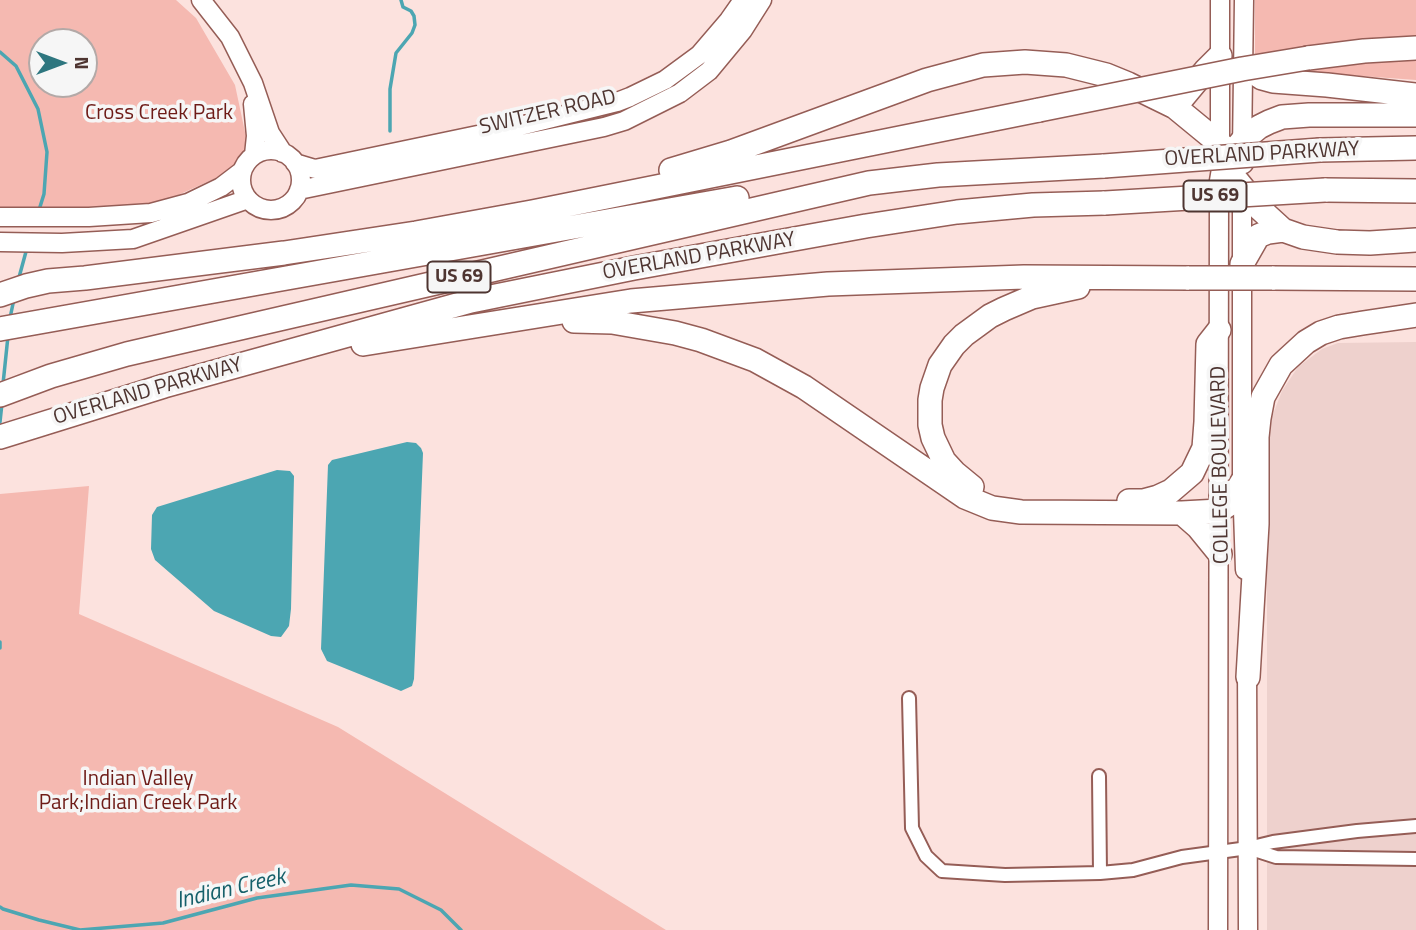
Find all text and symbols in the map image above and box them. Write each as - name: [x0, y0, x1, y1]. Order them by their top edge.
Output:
- north arrow: [28, 28, 98, 98]
- text: N: [68, 56, 97, 70]
- street label: SWITZER ROAD: [477, 85, 619, 141]
- park label: Cross Creek Park: [85, 101, 233, 127]
- street label: OVERLAND PARKWAY: [1164, 137, 1360, 173]
- road number: US 69: [1184, 180, 1246, 212]
- street label: OVERLAND PARKWAY: [601, 228, 797, 286]
- road number: US 69: [428, 262, 490, 292]
- street label: OVERLAND PARKWAY: [51, 353, 245, 431]
- street label: COLLEGE BOULEVARD: [1207, 366, 1235, 564]
- park label: Indian Valley Park;Indian Creek Park: [39, 767, 237, 817]
- water label: Indian Creek: [174, 864, 288, 916]

